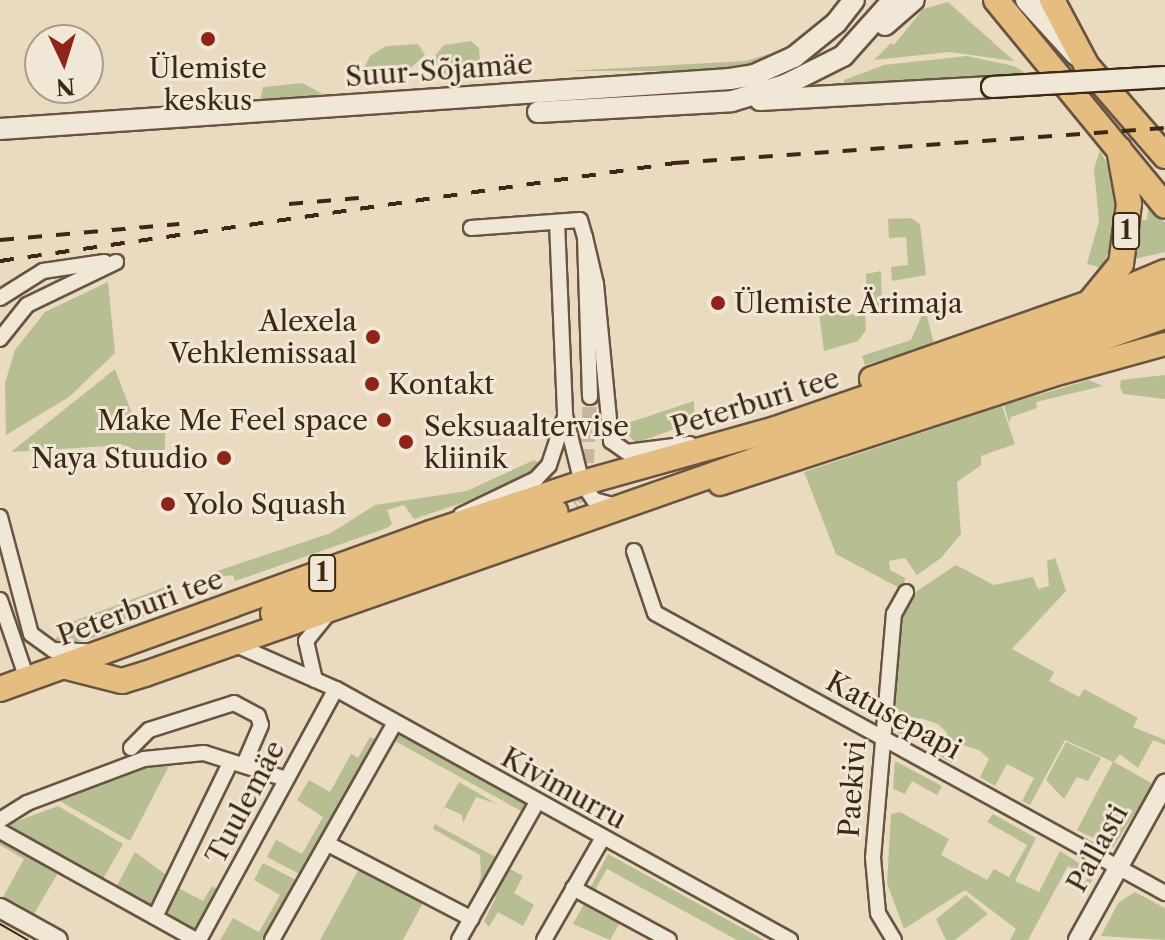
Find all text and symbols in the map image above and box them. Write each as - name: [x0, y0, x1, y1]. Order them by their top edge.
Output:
- north arrow: [24, 24, 104, 104]
- marker: Ülemiste keskus: [199, 30, 217, 48]
- street label: Suur-Sõjamäe: [344, 47, 534, 93]
- place label: Ülemiste keskus: [149, 51, 267, 117]
- text: N: [55, 72, 76, 101]
- road number: 1: [1112, 209, 1140, 253]
- place label: Ülemiste Ärimaja: [734, 286, 964, 320]
- marker: Ülemiste Ärimaja: [709, 294, 727, 312]
- place label: Alexela Vehklemissaal: [169, 304, 357, 370]
- marker: Alexela Vehklemissaal: [364, 328, 382, 346]
- street label: Peterburi tee: [667, 360, 843, 444]
- place label: Kontakt: [388, 367, 494, 401]
- marker: Kontakt: [363, 375, 381, 393]
- place label: Make Me Feel space: [97, 403, 368, 437]
- place label: Seksuaaltervise kliinik: [424, 409, 629, 475]
- marker: Make Me Feel space: [375, 411, 393, 429]
- marker: Seksuaaltervise kliinik: [395, 431, 417, 453]
- place label: Naya Stuudio: [31, 441, 208, 475]
- marker: Naya Stuudio: [215, 449, 233, 467]
- place label: Yolo Squash: [184, 487, 346, 521]
- marker: Yolo Squash: [159, 495, 177, 513]
- road number: 1: [308, 551, 336, 595]
- street label: Peterburi tee: [53, 561, 227, 653]
- street label: Katusepapi: [821, 664, 967, 766]
- street label: Tuulemäe: [198, 735, 292, 869]
- street label: Kivimurru: [496, 740, 632, 836]
- street label: Paekivi: [832, 740, 872, 838]
- street label: Pallasti: [1059, 798, 1135, 898]

